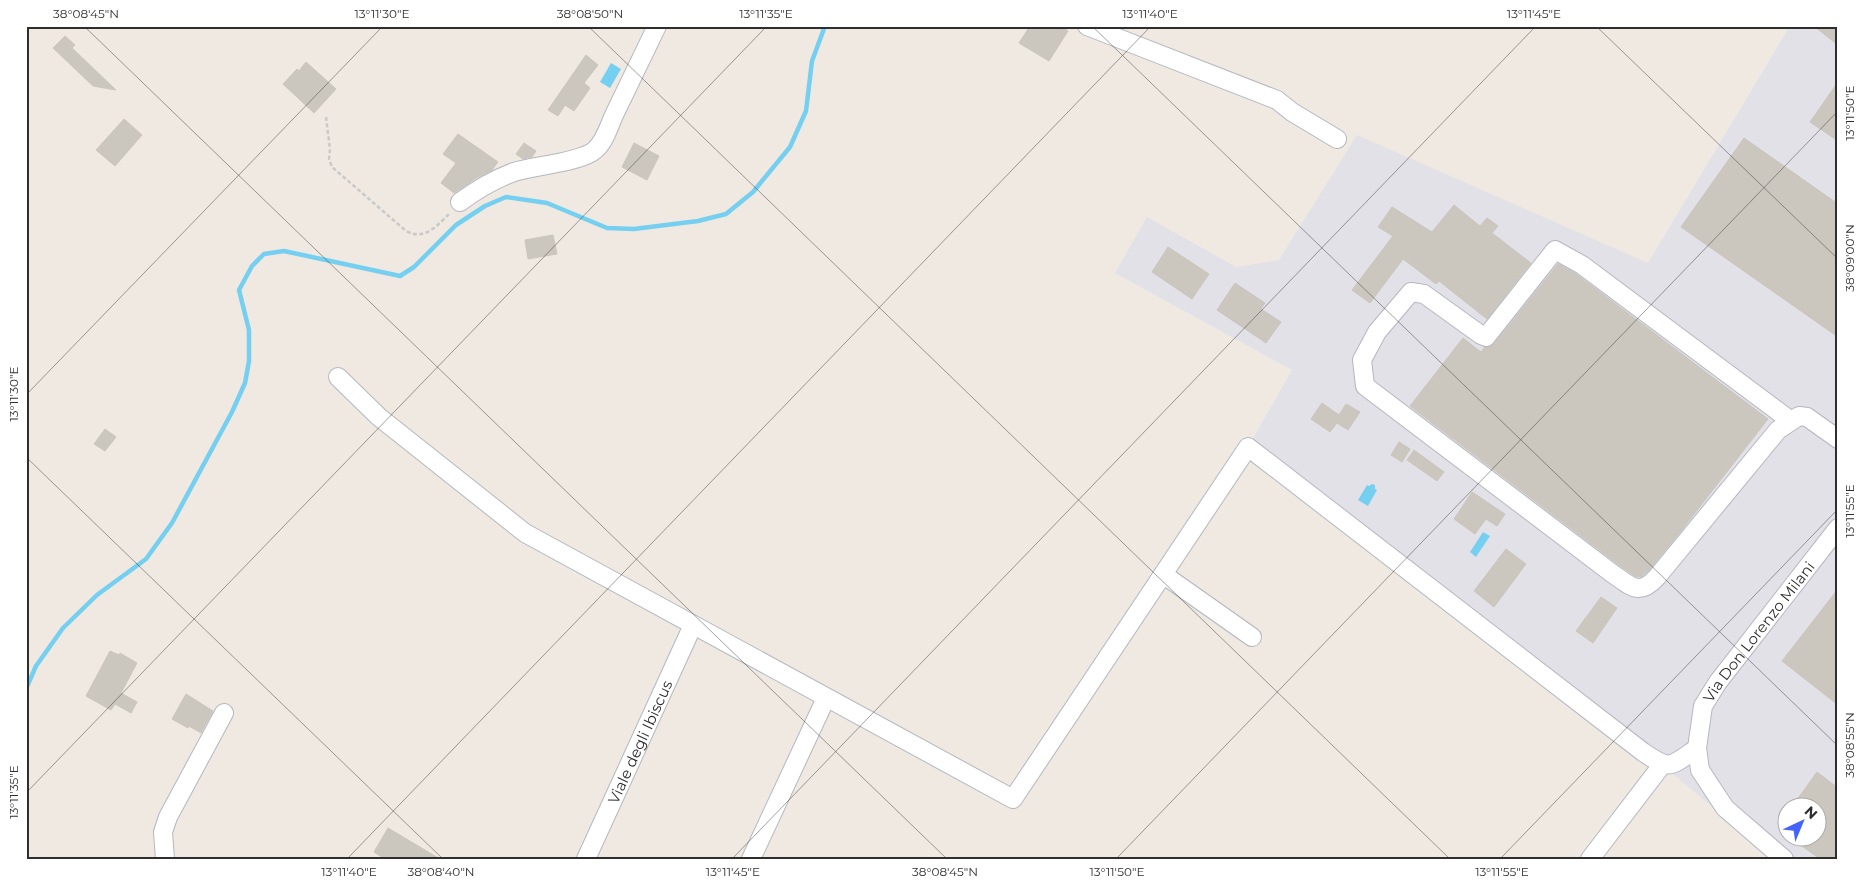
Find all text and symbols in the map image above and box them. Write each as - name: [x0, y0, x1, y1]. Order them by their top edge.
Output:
- text: 38°08'45"N: [53, 6, 119, 21]
- text: 13°11'30"E: [354, 6, 410, 21]
- text: 38°08'50"N: [557, 6, 623, 21]
- text: 13°11'35"E: [739, 6, 793, 21]
- text: 13°11'40"E: [1122, 6, 1178, 21]
- text: 13°11'45"E: [1507, 6, 1561, 21]
- text: 13°11'50"E: [1842, 86, 1857, 140]
- text: 38°09'00"N: [1842, 224, 1857, 292]
- text: 13°11'30"E: [6, 366, 21, 422]
- text: 13°11'55"E: [1842, 484, 1857, 538]
- street label: Via Don Lorenzo Milani: [1698, 557, 1818, 705]
- street label: Viale degli Ibiscus: [603, 677, 676, 806]
- text: 38°08'55"N: [1842, 712, 1857, 778]
- text: 13°11'35"E: [6, 765, 21, 819]
- north arrow: [1776, 798, 1826, 848]
- text: N: [1801, 802, 1821, 823]
- text: 13°11'40"E: [321, 864, 377, 879]
- text: 38°08'40"N: [407, 864, 475, 879]
- text: 13°11'45"E: [706, 864, 760, 879]
- text: 38°08'45"N: [912, 864, 978, 879]
- text: 13°11'50"E: [1090, 864, 1144, 879]
- text: 13°11'55"E: [1475, 864, 1529, 879]

